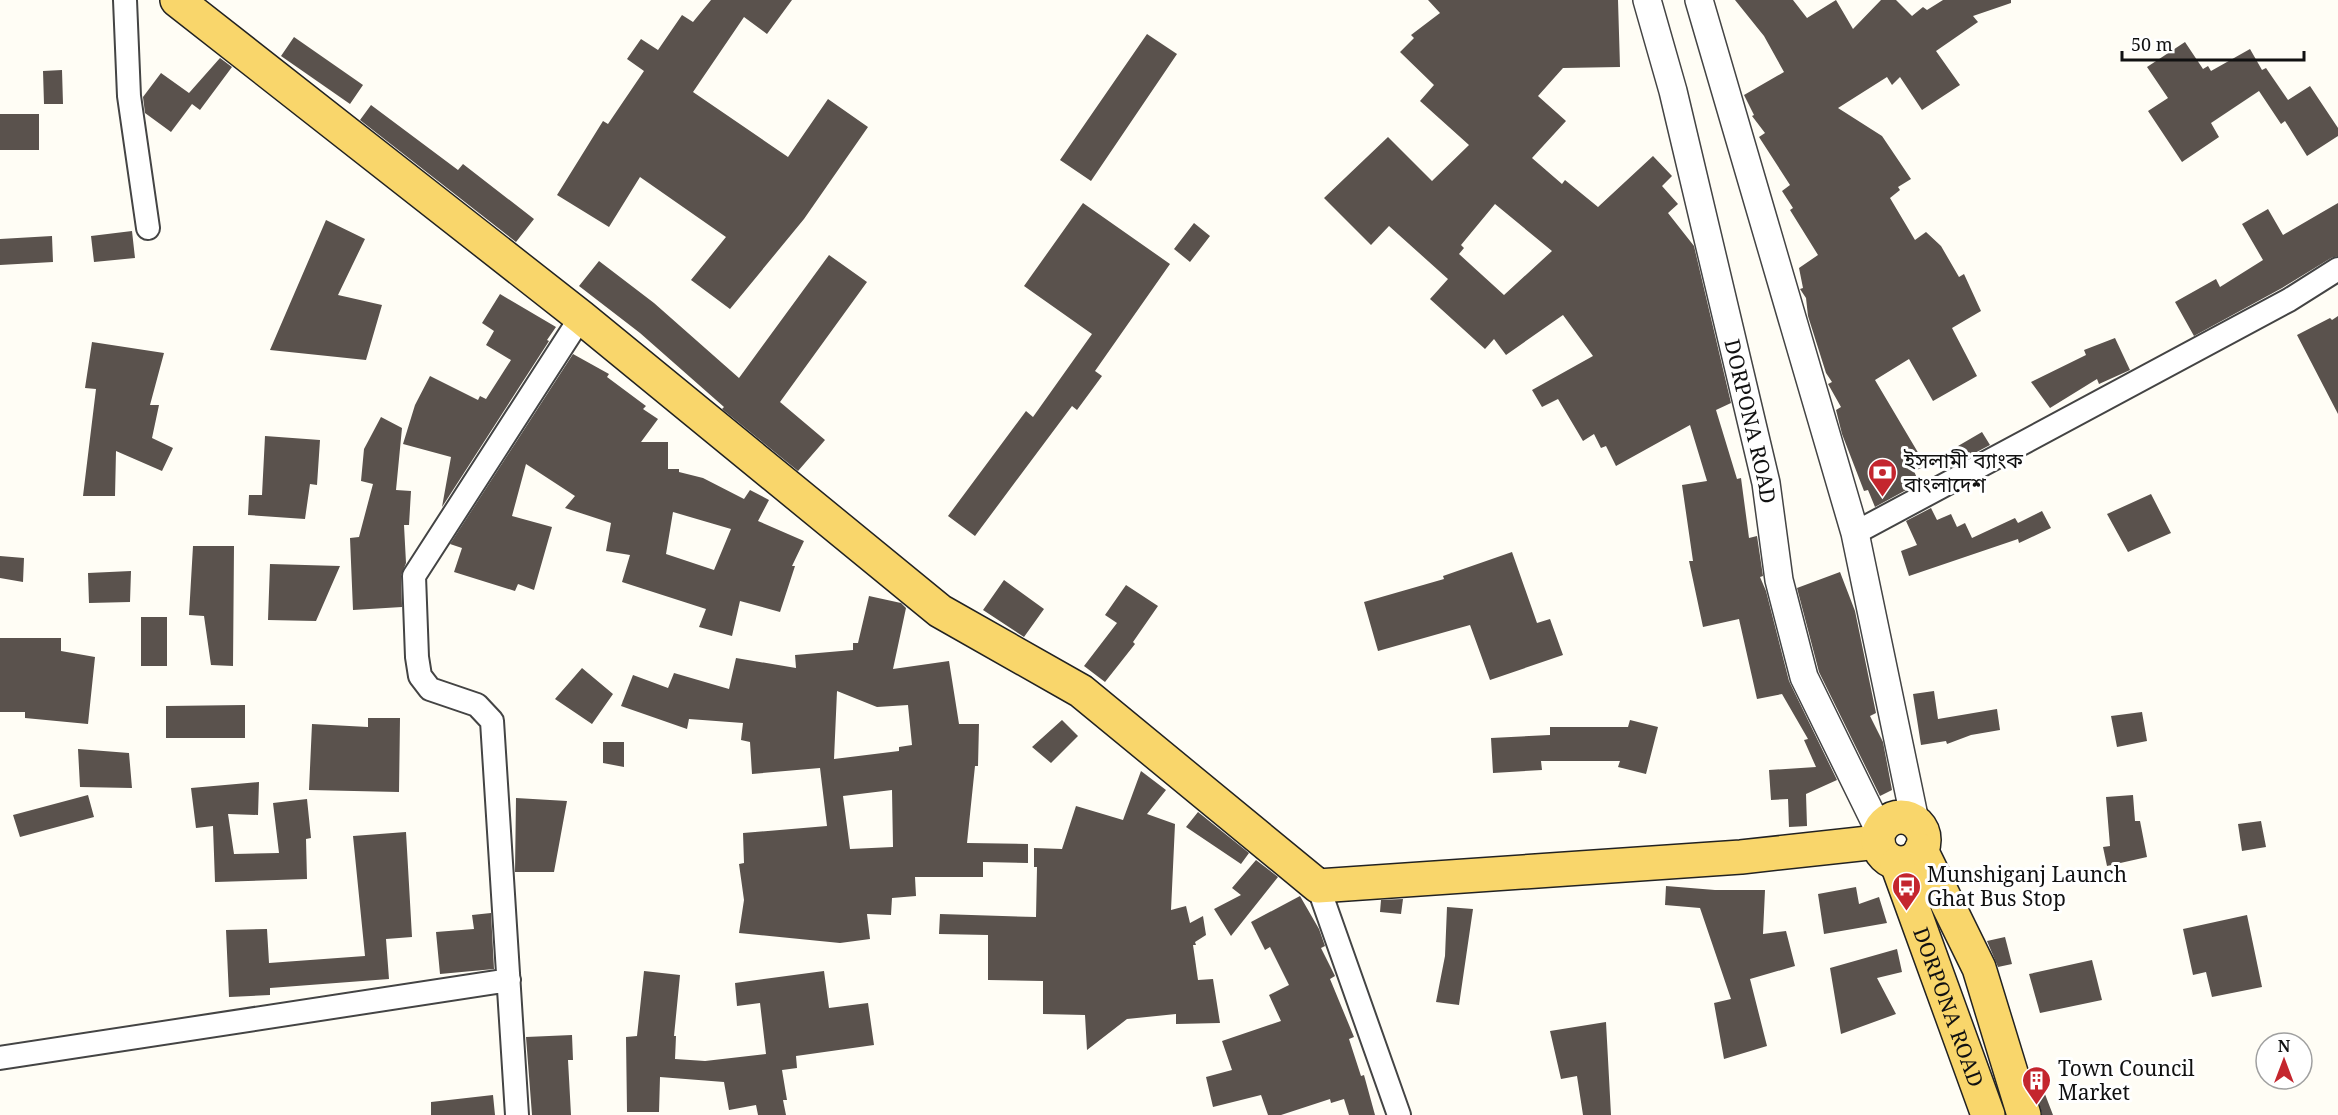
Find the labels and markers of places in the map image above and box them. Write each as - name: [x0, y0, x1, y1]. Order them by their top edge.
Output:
- place label: ইসলামী ব্যাংক বাংলাদেশ: [1903, 446, 2024, 498]
- bank icon: ইসলামী ব্যাংক বাংলাদেশ: [1867, 456, 1899, 498]
- place label: Munshiganj Launch Ghat Bus Stop: [1927, 860, 2127, 912]
- bus stop icon: Munshiganj Launch Ghat Bus Stop: [1890, 870, 1922, 912]
- place label: Town Council Market: [2058, 1054, 2195, 1106]
- building icon: Town Council Market: [2021, 1064, 2053, 1106]

